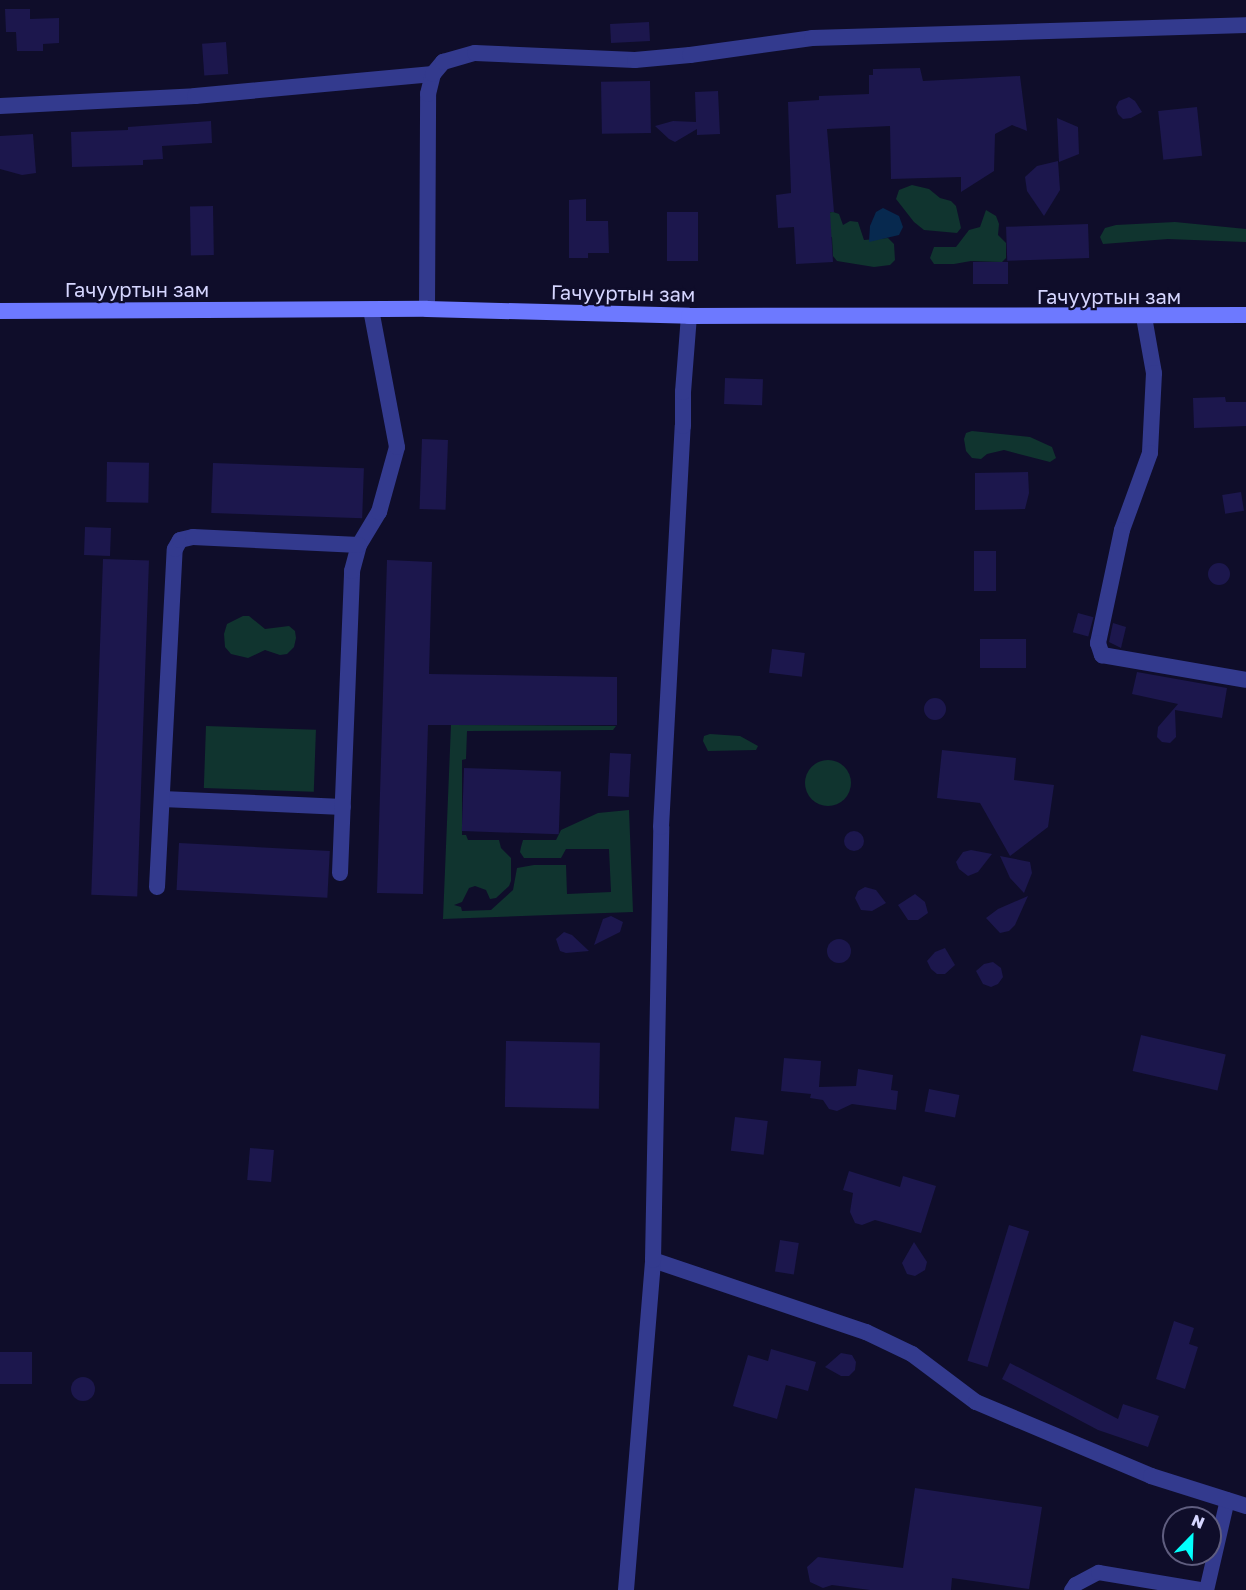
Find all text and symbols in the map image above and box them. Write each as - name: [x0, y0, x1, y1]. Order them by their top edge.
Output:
- street label: Гачууртын зам: [65, 277, 209, 301]
- street label: Гачууртын зам: [551, 280, 695, 306]
- street label: Гачууртын зам: [1037, 284, 1181, 308]
- north arrow: [1162, 1506, 1222, 1566]
- text: N: [1189, 1510, 1208, 1533]

